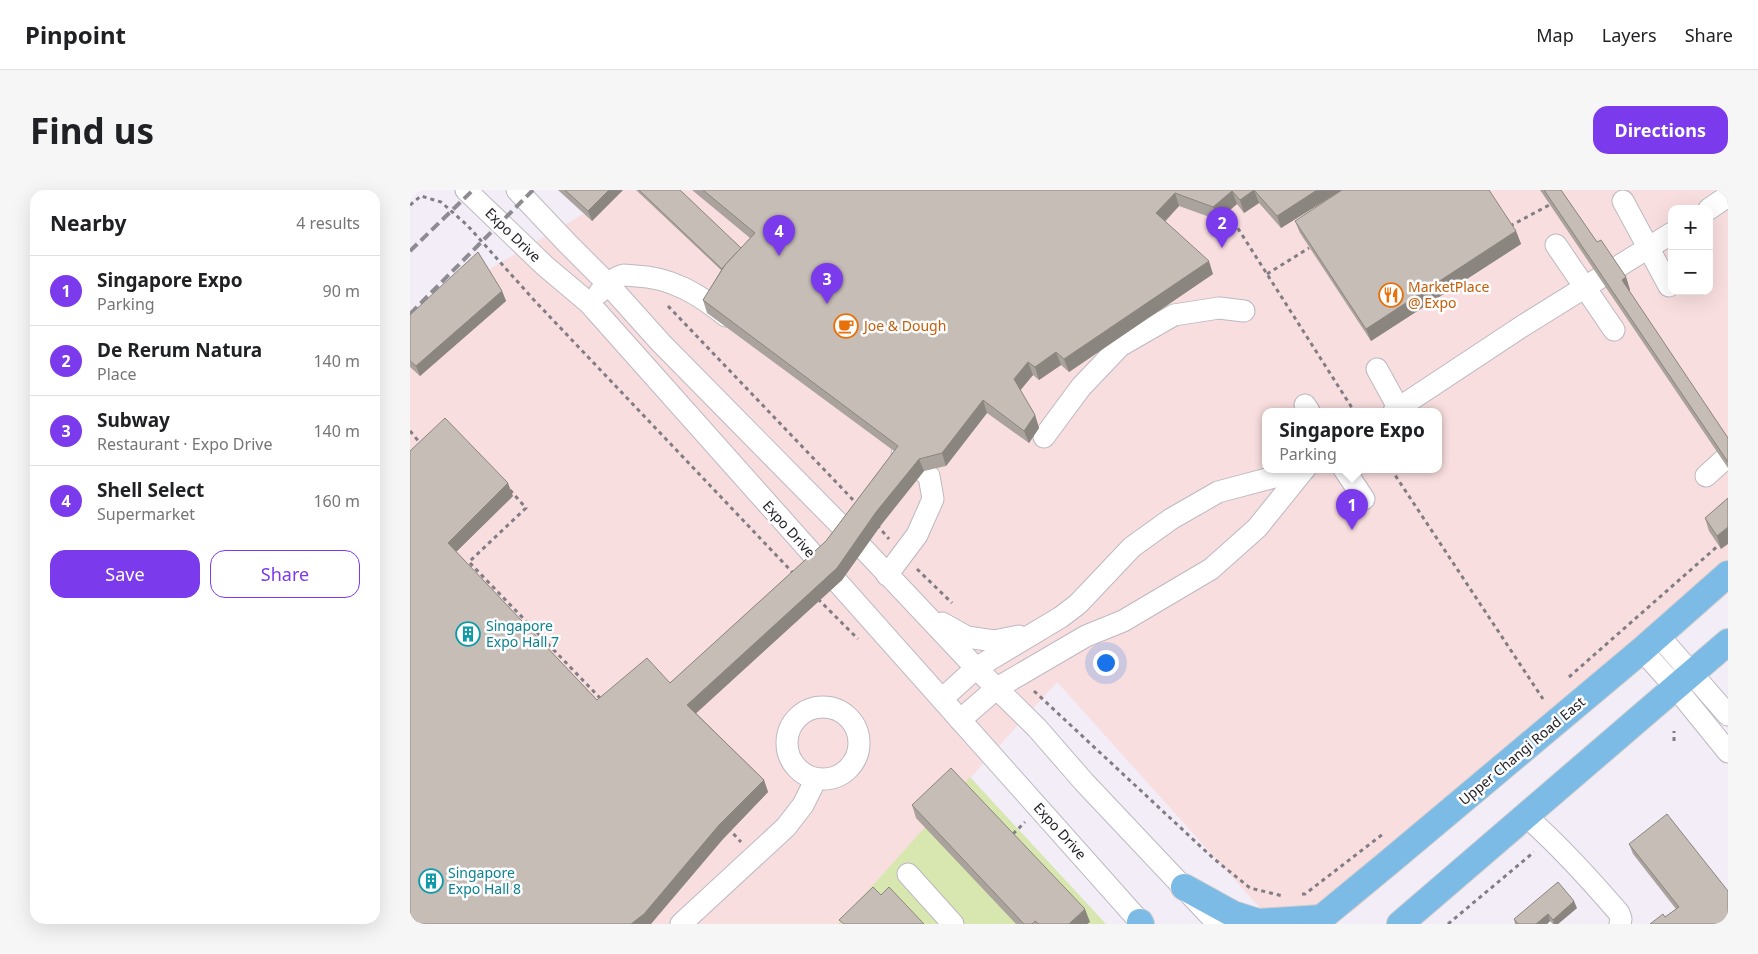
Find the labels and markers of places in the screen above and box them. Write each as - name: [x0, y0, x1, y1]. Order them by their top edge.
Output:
- pin: 2: [1206, 207, 1238, 248]
- pin: 4: [763, 215, 795, 256]
- pin: 3: [811, 263, 843, 304]
- place label: MarketPlace @ Expo: [1408, 277, 1489, 312]
- restaurant icon: MarketPlace @ Expo: [1378, 282, 1404, 308]
- cafe icon: Joe & Dough: [833, 313, 859, 339]
- place label: Joe & Dough: [862, 316, 946, 335]
- pin: 1: [1336, 489, 1368, 530]
- place label: Singapore Expo Hall 7: [486, 616, 559, 651]
- building icon: Singapore Expo Hall 7: [455, 621, 481, 647]
- place label: Singapore Expo Hall 8: [448, 863, 521, 898]
- building icon: Singapore Expo Hall 8: [418, 868, 444, 894]

